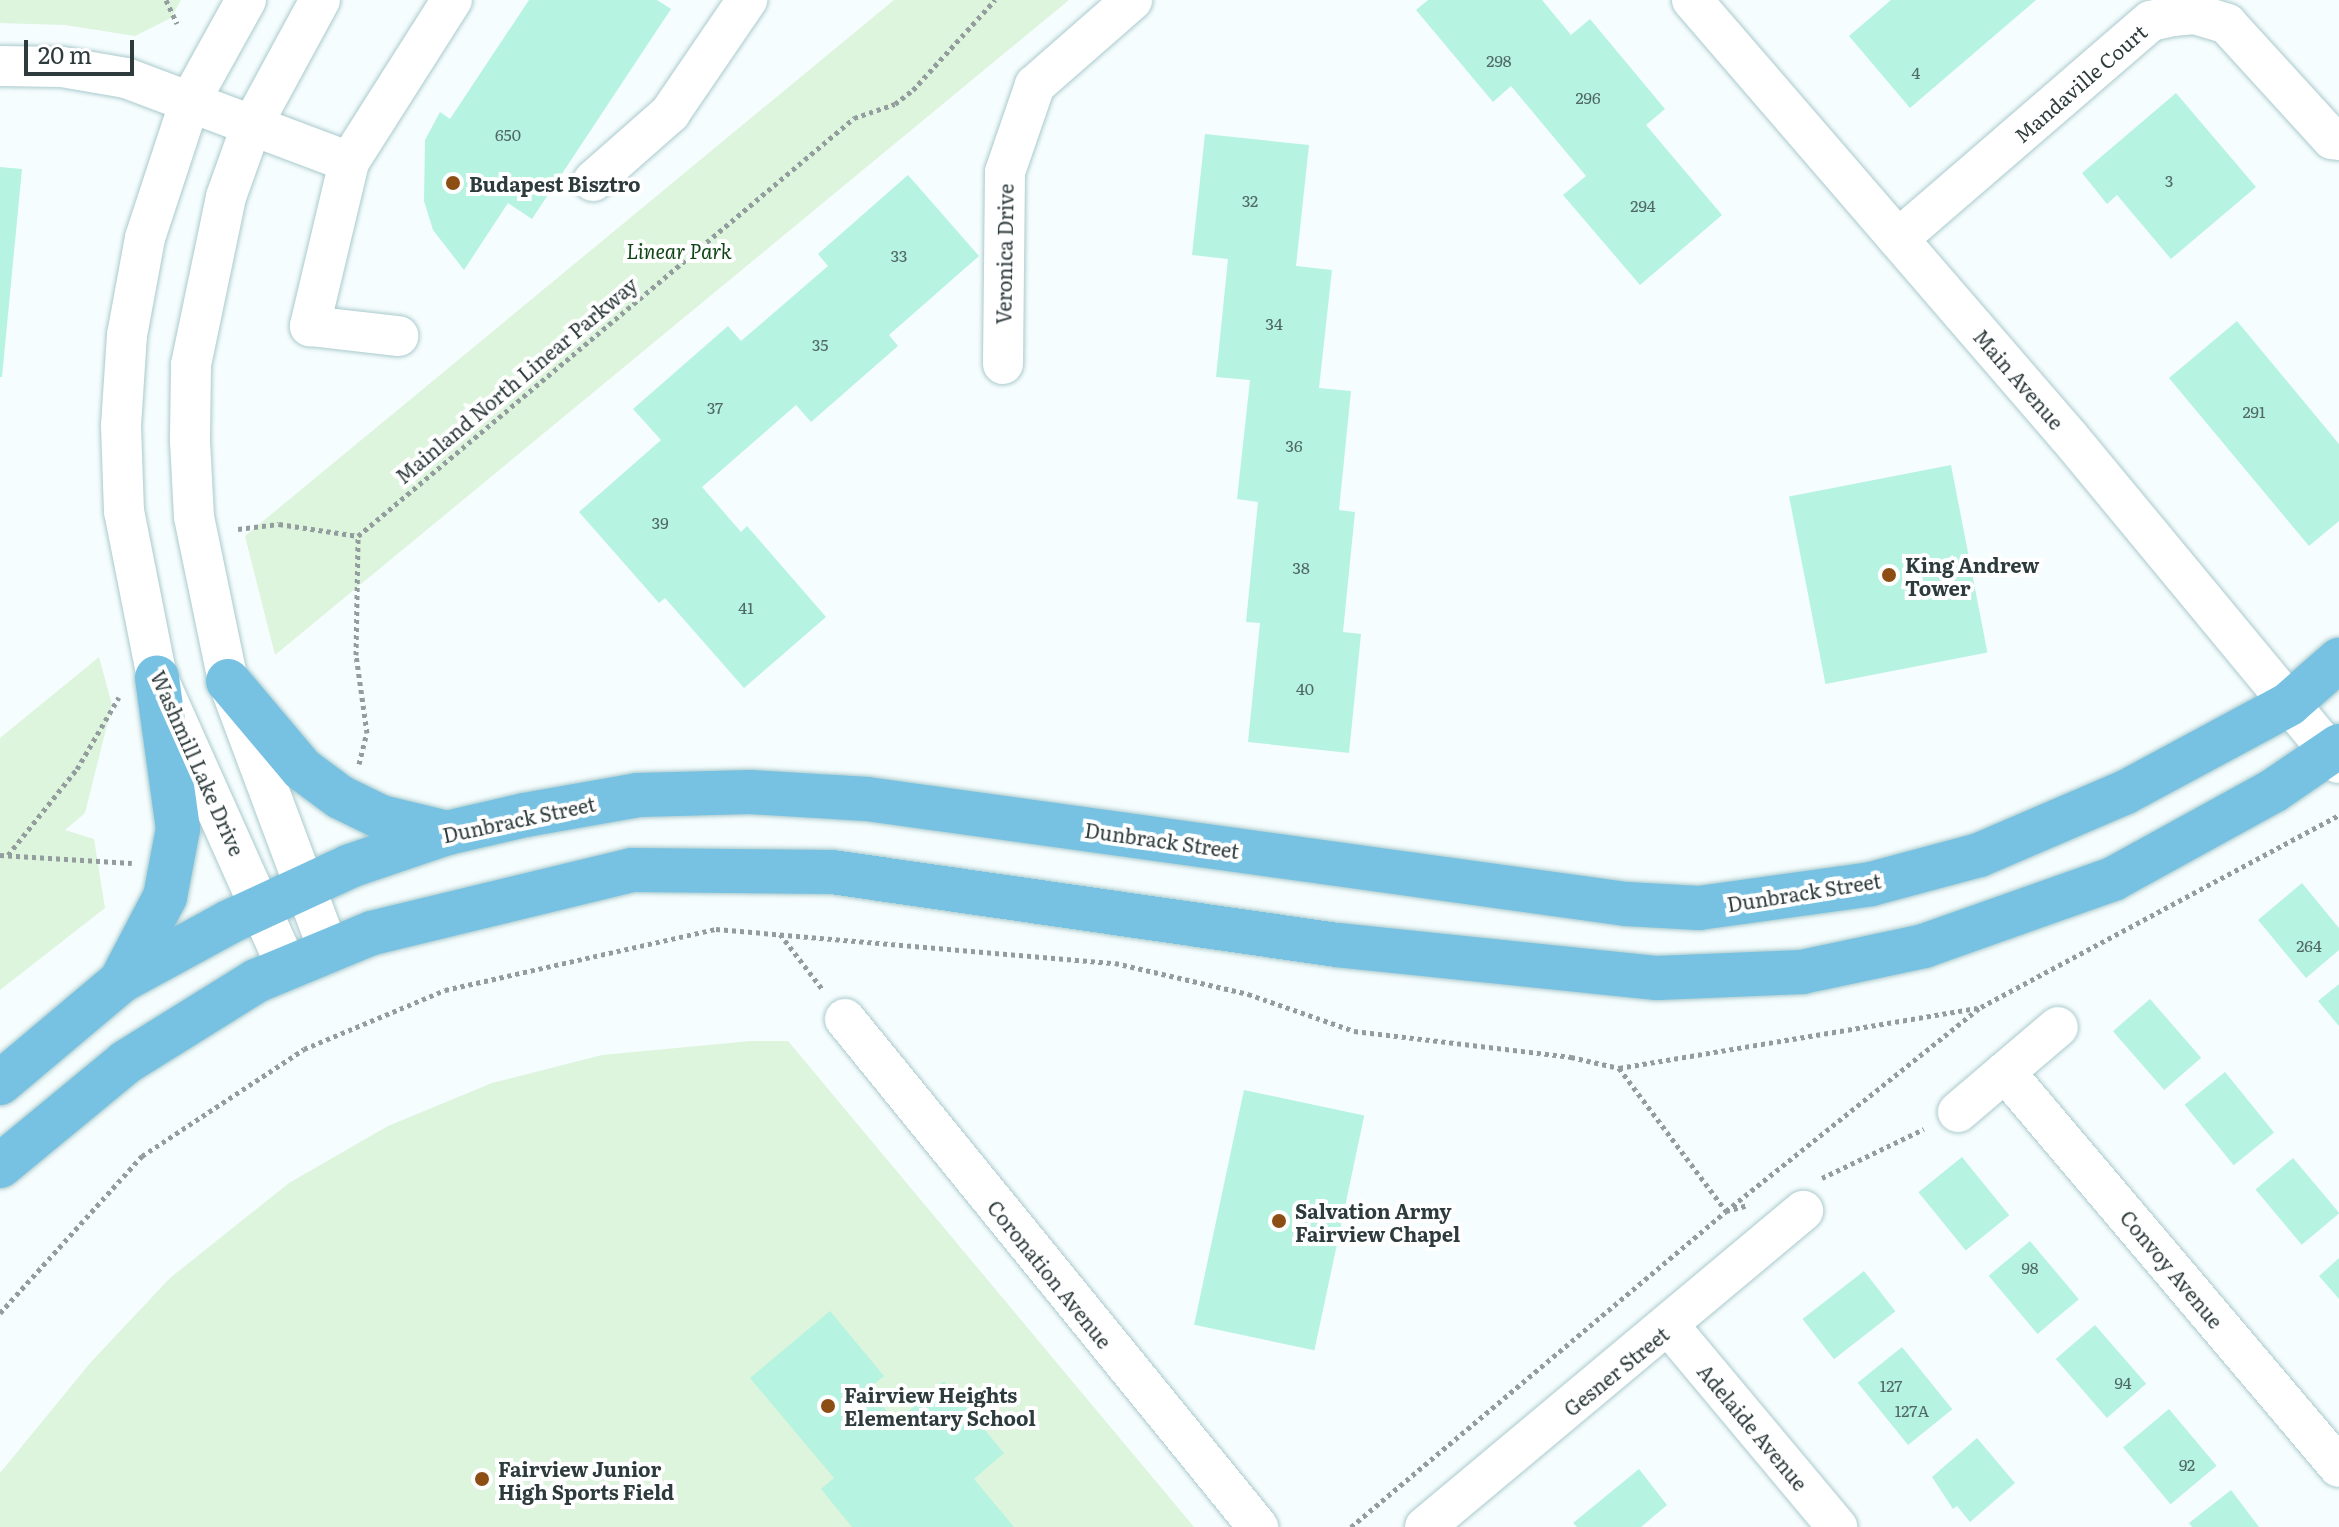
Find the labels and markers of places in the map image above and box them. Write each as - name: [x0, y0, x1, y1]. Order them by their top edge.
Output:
- place label: Budapest Bisztro: [469, 171, 641, 195]
- marker: Budapest Bisztro: [444, 174, 462, 192]
- place label: King Andrew Tower: [1905, 552, 2039, 599]
- marker: King Andrew Tower: [1880, 566, 1898, 584]
- place label: Salvation Army Fairview Chapel: [1295, 1198, 1460, 1245]
- marker: Salvation Army Fairview Chapel: [1270, 1212, 1288, 1230]
- place label: Fairview Heights Elementary School: [844, 1382, 1036, 1429]
- marker: Fairview Heights Elementary School: [819, 1397, 837, 1415]
- place label: Fairview Junior High Sports Field: [498, 1456, 674, 1503]
- marker: Fairview Junior High Sports Field: [473, 1470, 491, 1488]

